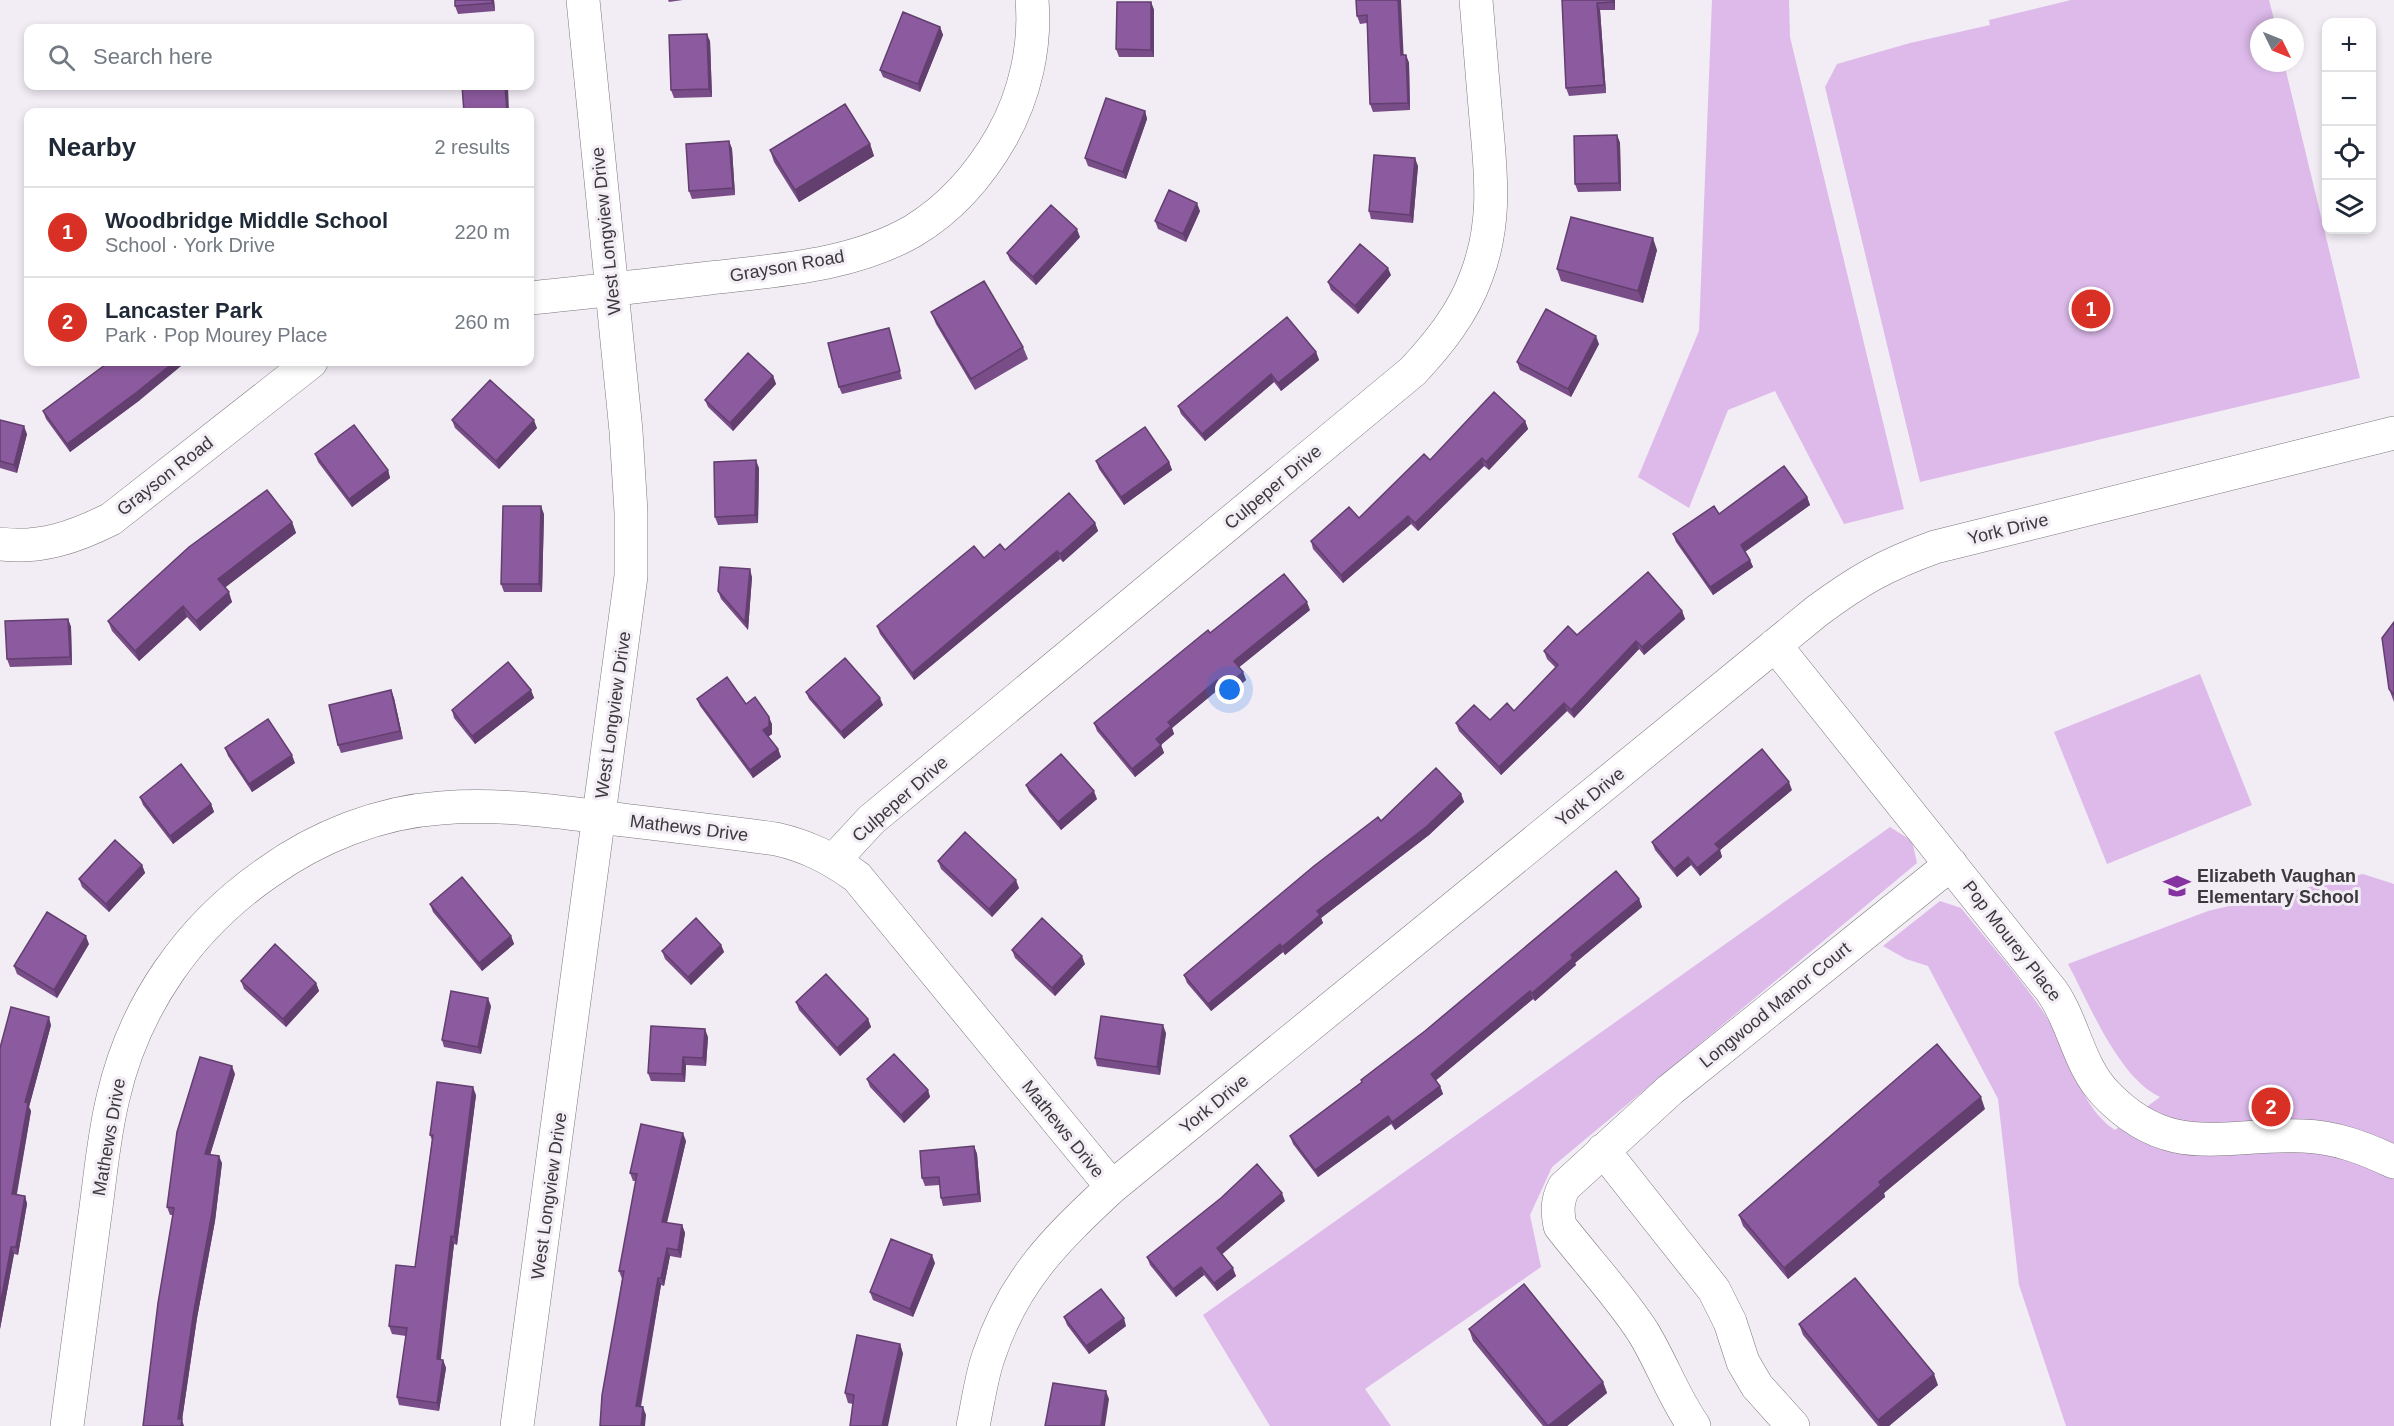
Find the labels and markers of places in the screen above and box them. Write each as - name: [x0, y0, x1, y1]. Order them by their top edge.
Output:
- pin: 1: [2072, 286, 2110, 332]
- place label: Elizabeth Vaughan Elementary School: [2197, 866, 2359, 907]
- school or university icon: Elizabeth Vaughan Elementary School: [2162, 871, 2192, 901]
- pin: 2: [2252, 1084, 2290, 1130]

